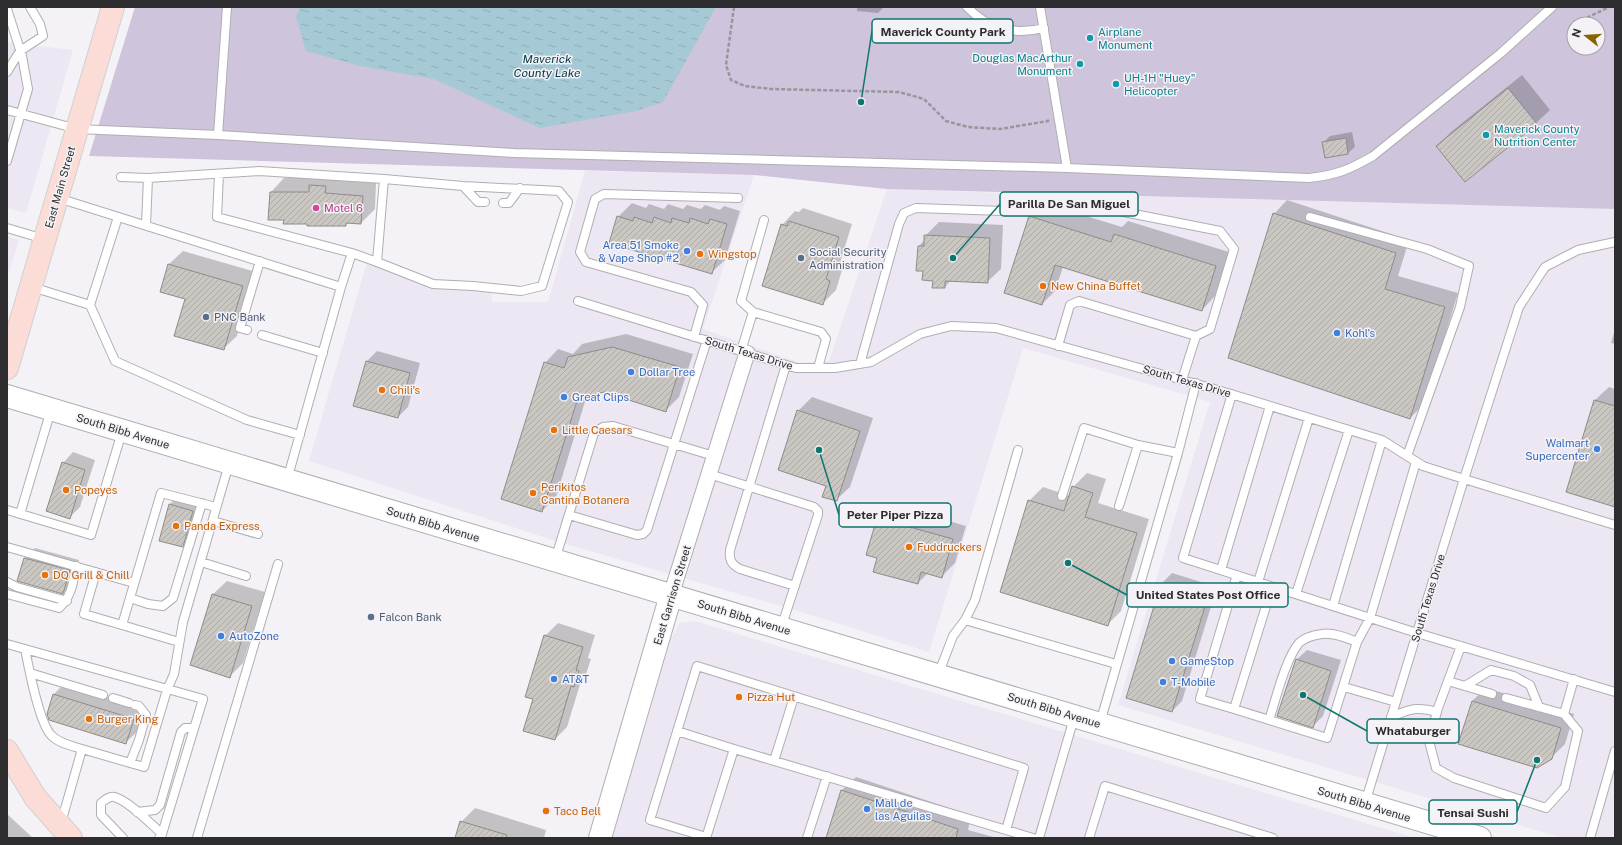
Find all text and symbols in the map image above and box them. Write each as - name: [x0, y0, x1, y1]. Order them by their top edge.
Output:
- north arrow: [1566, 16, 1606, 56]
- callout: Maverick County Park: [872, 19, 1013, 43]
- text: Maverick County Park: [880, 25, 1006, 39]
- place label: Airplane Monument: [1098, 26, 1153, 51]
- text: N: [1569, 27, 1583, 39]
- marker: Airplane Monument: [1085, 33, 1095, 43]
- water label: Maverick County Lake: [514, 52, 581, 80]
- place label: Douglas MacArthur Monument: [972, 52, 1072, 77]
- marker: Douglas MacArthur Monument: [1075, 59, 1085, 69]
- place label: UH-1H "Huey" Helicopter: [1124, 72, 1195, 97]
- marker: UH-1H "Huey" Helicopter: [1111, 79, 1121, 89]
- place label: Maverick County Nutrition Center: [1494, 123, 1580, 148]
- marker: Maverick County Nutrition Center: [1481, 130, 1491, 140]
- street label: East Main Street: [43, 145, 77, 229]
- callout: Parilla De San Miguel: [1000, 192, 1138, 216]
- text: Parilla De San Miguel: [1008, 197, 1130, 211]
- place label: Motel 6: [324, 202, 363, 214]
- marker: Motel 6: [311, 203, 321, 213]
- place label: Area 51 Smoke & Vape Shop #2: [598, 239, 679, 264]
- marker: Area 51 Smoke & Vape Shop #2: [682, 246, 692, 256]
- place label: Social Security Administration: [809, 246, 887, 271]
- place label: Wingstop: [708, 248, 757, 260]
- marker: Wingstop: [695, 249, 705, 259]
- marker: Social Security Administration: [796, 253, 806, 263]
- place label: New China Buffet: [1051, 280, 1141, 292]
- marker: New China Buffet: [1038, 281, 1048, 291]
- place label: PNC Bank: [214, 311, 266, 323]
- marker: PNC Bank: [201, 312, 211, 322]
- place label: Kohl's: [1345, 327, 1376, 339]
- marker: Kohl's: [1332, 328, 1342, 338]
- street label: South Texas Drive: [704, 334, 794, 372]
- street label: South Texas Drive: [1141, 363, 1233, 399]
- place label: Dollar Tree: [639, 366, 695, 378]
- marker: Dollar Tree: [626, 367, 636, 377]
- place label: Chili's: [390, 384, 421, 396]
- marker: Chili's: [377, 385, 387, 395]
- place label: Great Clips: [572, 391, 629, 403]
- marker: Great Clips: [559, 392, 569, 402]
- street label: South Bibb Avenue: [75, 411, 171, 451]
- place label: Little Caesars: [562, 424, 633, 436]
- marker: Little Caesars: [549, 425, 559, 435]
- place label: Walmart Supercenter: [1525, 437, 1589, 462]
- marker: Walmart Supercenter: [1592, 444, 1602, 454]
- place label: Perikitos Cantina Botanera: [541, 481, 629, 506]
- place label: Popeyes: [74, 484, 118, 496]
- marker: Popeyes: [61, 485, 71, 495]
- marker: Perikitos Cantina Botanera: [528, 488, 538, 498]
- callout: Peter Piper Pizza: [839, 503, 951, 527]
- street label: South Bibb Avenue: [385, 504, 481, 544]
- text: Peter Piper Pizza: [847, 508, 944, 522]
- place label: Panda Express: [184, 520, 260, 532]
- marker: Panda Express: [171, 521, 181, 531]
- place label: Fuddruckers: [917, 541, 982, 553]
- marker: Fuddruckers: [904, 542, 914, 552]
- street label: East Garrison Street: [651, 544, 693, 646]
- street label: South Texas Drive: [1409, 553, 1447, 643]
- place label: DQ Grill & Chill: [53, 569, 130, 581]
- marker: DQ Grill & Chill: [40, 570, 50, 580]
- callout: United States Post Office: [1127, 583, 1288, 607]
- text: United States Post Office: [1136, 588, 1280, 602]
- street label: South Bibb Avenue: [696, 597, 792, 637]
- place label: Falcon Bank: [379, 611, 442, 623]
- marker: Falcon Bank: [366, 612, 376, 622]
- place label: AutoZone: [229, 630, 279, 642]
- marker: AutoZone: [216, 631, 226, 641]
- place label: GameStop: [1180, 655, 1234, 667]
- marker: GameStop: [1167, 656, 1177, 666]
- place label: AT&T: [562, 673, 589, 685]
- marker: AT&T: [549, 674, 559, 684]
- place label: T-Mobile: [1171, 676, 1216, 688]
- marker: T-Mobile: [1158, 677, 1168, 687]
- street label: South Bibb Avenue: [1006, 690, 1102, 730]
- place label: Pizza Hut: [747, 691, 795, 703]
- marker: Pizza Hut: [734, 692, 744, 702]
- place label: Burger King: [97, 713, 158, 725]
- marker: Burger King: [84, 714, 94, 724]
- callout: Whataburger: [1367, 719, 1459, 743]
- text: Whataburger: [1375, 724, 1451, 738]
- street label: South Bibb Avenue: [1316, 784, 1412, 824]
- place label: Mall de las Aguilas: [875, 797, 931, 822]
- callout: Tensai Sushi: [1429, 800, 1517, 824]
- marker: Mall de las Aguilas: [862, 804, 872, 814]
- place label: Taco Bell: [554, 805, 601, 817]
- marker: Taco Bell: [541, 806, 551, 816]
- text: Tensai Sushi: [1437, 806, 1509, 820]

